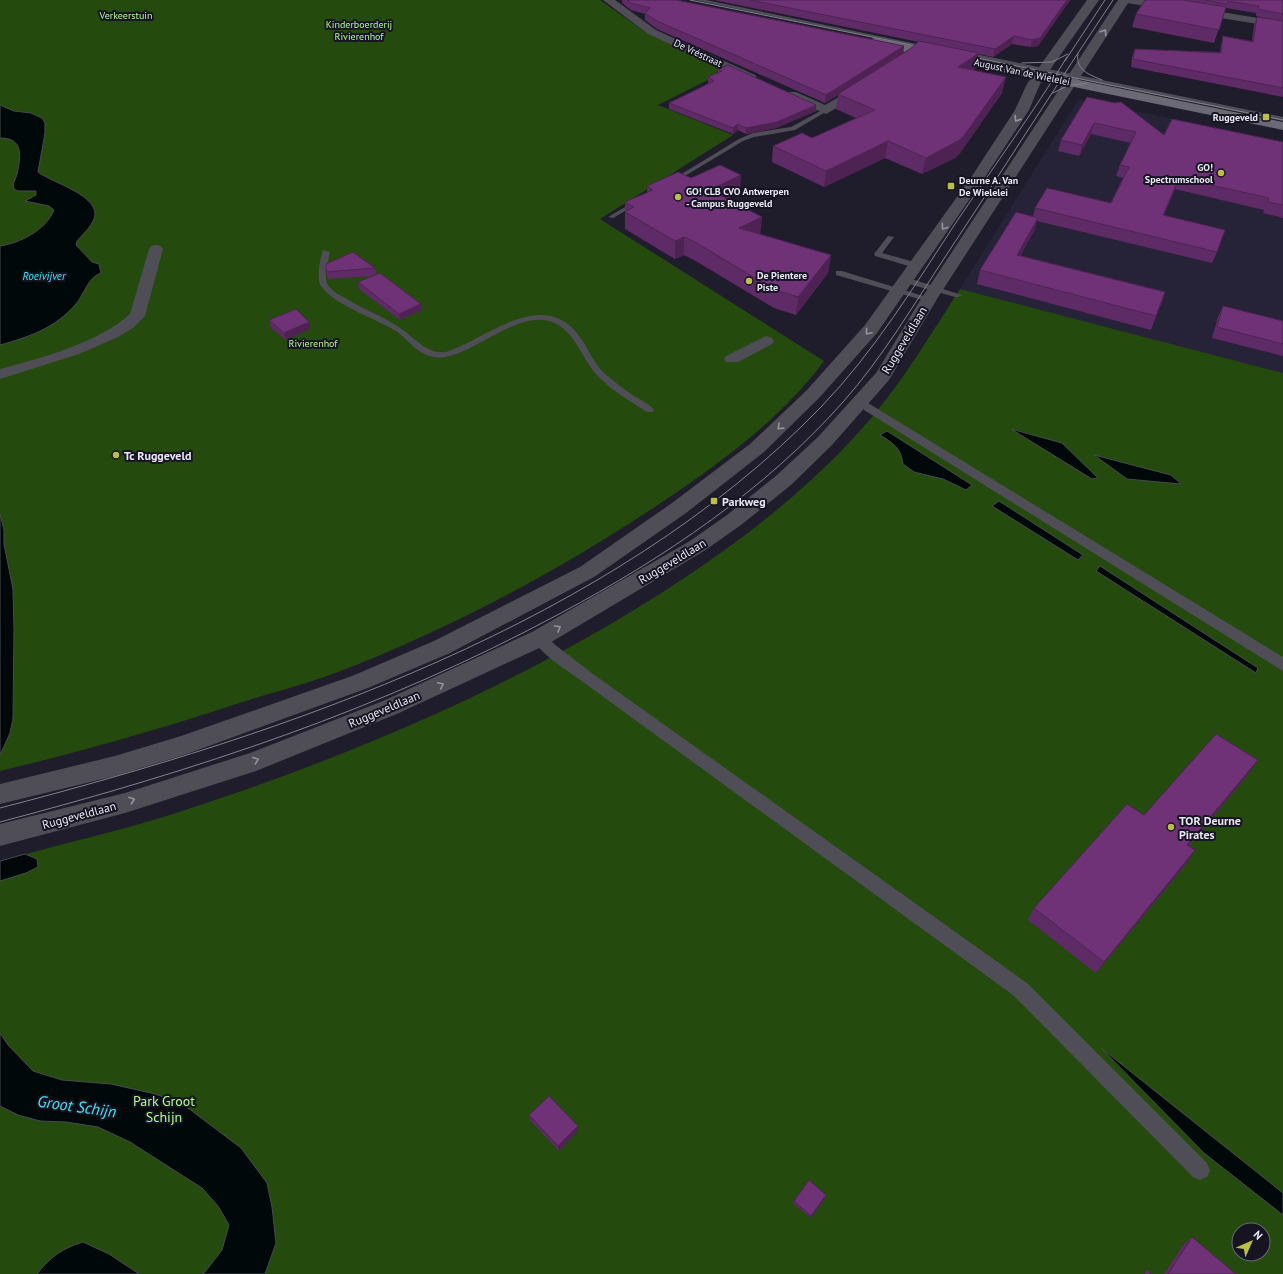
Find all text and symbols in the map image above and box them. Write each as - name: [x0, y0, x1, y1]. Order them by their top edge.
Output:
- park label: Verkeerstuin: [99, 9, 152, 22]
- park label: Kinderboerderij Rivierenhof: [326, 18, 392, 43]
- one-way arrow: [1099, 29, 1107, 36]
- street label: De Vréstraat: [672, 36, 725, 70]
- street label: August Van de Wielelei: [973, 55, 1071, 89]
- place label: Ruggeveld: [1213, 111, 1258, 124]
- marker: Ruggeveld: [1261, 112, 1271, 122]
- one-way arrow: [1014, 115, 1022, 122]
- place label: GO! Spectrumschool: [1145, 161, 1213, 186]
- marker: GO! Spectrumschool: [1216, 168, 1226, 178]
- place label: Deurne A. Van De Wielelei: [959, 174, 1018, 199]
- marker: Deurne A. Van De Wielelei: [946, 181, 956, 191]
- place label: GO! CLB CVO Antwerpen - Campus Ruggeveld: [686, 185, 789, 210]
- marker: GO! CLB CVO Antwerpen - Campus Ruggeveld: [673, 192, 683, 202]
- one-way arrow: [942, 222, 949, 229]
- water label: Roeivijver: [22, 269, 67, 283]
- place label: De Pientere Piste: [757, 269, 807, 294]
- marker: De Pientere Piste: [744, 276, 754, 286]
- street label: Ruggeveldlaan: [878, 304, 930, 376]
- one-way arrow: [866, 328, 873, 335]
- park label: Rivierenhof: [288, 337, 338, 350]
- one-way arrow: [777, 422, 785, 430]
- place label: Tc Ruggeveld: [124, 448, 191, 463]
- marker: Tc Ruggeveld: [111, 450, 121, 460]
- place label: Parkweg: [722, 494, 766, 509]
- marker: Parkweg: [709, 496, 719, 506]
- street label: Ruggeveldlaan: [636, 535, 708, 587]
- one-way arrow: [554, 625, 561, 633]
- one-way arrow: [438, 681, 445, 689]
- street label: Ruggeveldlaan: [346, 687, 422, 731]
- one-way arrow: [253, 757, 260, 765]
- one-way arrow: [129, 796, 136, 805]
- street label: Ruggeveldlaan: [40, 798, 118, 832]
- place label: TOR Deurne Pirates: [1179, 813, 1241, 842]
- marker: TOR Deurne Pirates: [1166, 822, 1176, 832]
- water label: Groot Schijn: [36, 1091, 118, 1121]
- park label: Park Groot Schijn: [133, 1092, 195, 1126]
- north arrow: [1231, 1222, 1271, 1262]
- text: N: [1251, 1227, 1266, 1242]

